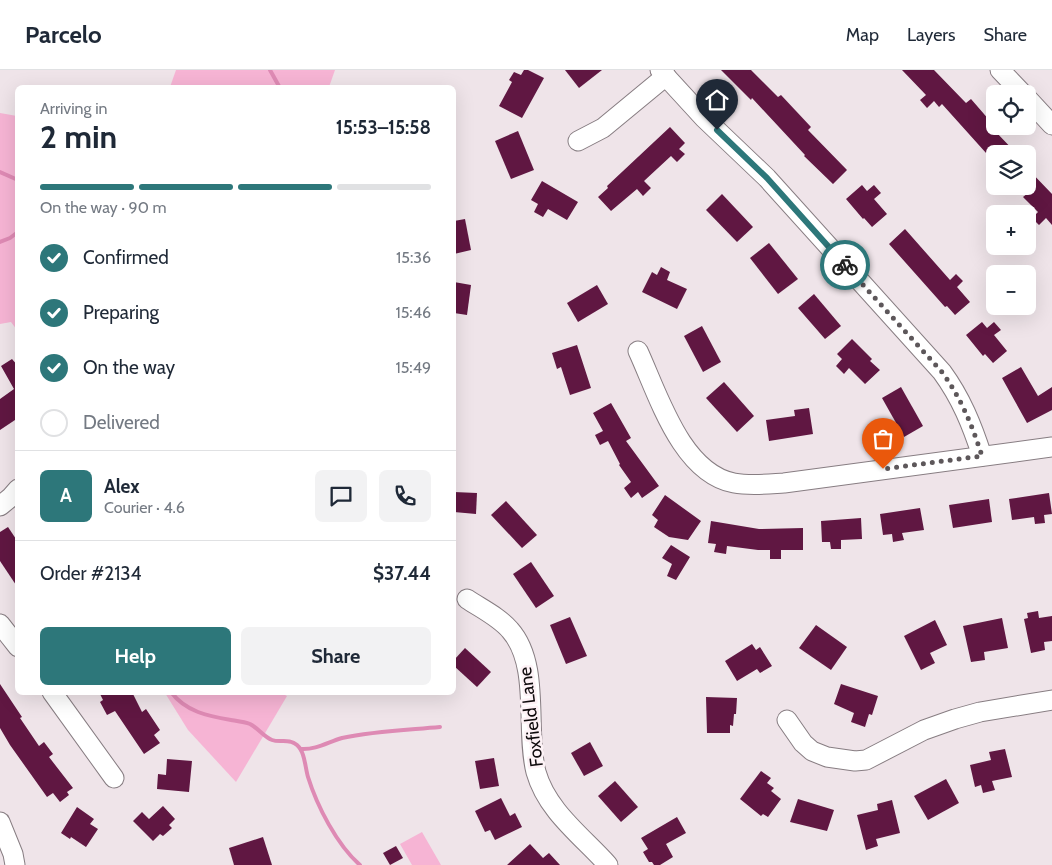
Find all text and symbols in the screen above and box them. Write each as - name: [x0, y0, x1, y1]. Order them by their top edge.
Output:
- text: Parcelo: [25, 20, 102, 49]
- text: Map: [846, 24, 879, 46]
- text: Layers: [907, 24, 956, 46]
- text: Share: [984, 24, 1027, 46]
- pin: [696, 79, 738, 130]
- map controls: [986, 85, 1036, 315]
- button: locate: [986, 85, 1036, 135]
- icon: home: [703, 86, 731, 114]
- text: Arriving in: [40, 99, 107, 118]
- text: 15:53–15:58: [336, 116, 431, 139]
- text: 2 min: [40, 117, 117, 156]
- button: layers: [986, 145, 1036, 195]
- text: On the way · 90 m: [40, 198, 166, 217]
- button: +: [986, 205, 1036, 255]
- courier: [820, 240, 870, 290]
- icon: check: [40, 244, 68, 272]
- text: Confirmed: [83, 246, 169, 269]
- text: 15:36: [396, 248, 431, 267]
- icon: bike: [831, 251, 859, 279]
- button: −: [986, 265, 1036, 315]
- icon: check: [40, 299, 68, 327]
- text: Preparing: [83, 301, 159, 324]
- text: 15:46: [395, 303, 431, 322]
- icon: check: [40, 354, 68, 382]
- text: On the way: [83, 356, 175, 379]
- text: 15:49: [395, 358, 431, 377]
- text: Delivered: [83, 411, 160, 434]
- pin: [862, 418, 904, 469]
- icon: bag: [869, 425, 897, 453]
- button: chat: [315, 470, 367, 522]
- button: phone: [379, 470, 431, 522]
- text: Alex: [104, 475, 140, 498]
- text: A: [60, 484, 72, 507]
- text: Courier · 4.6: [104, 498, 185, 517]
- text: Order #2134: [40, 562, 142, 585]
- text: $37.44: [373, 562, 431, 585]
- button: Help: [40, 627, 231, 685]
- button: Share: [241, 627, 431, 685]
- street label: Foxfield Lane: [514, 666, 548, 768]

